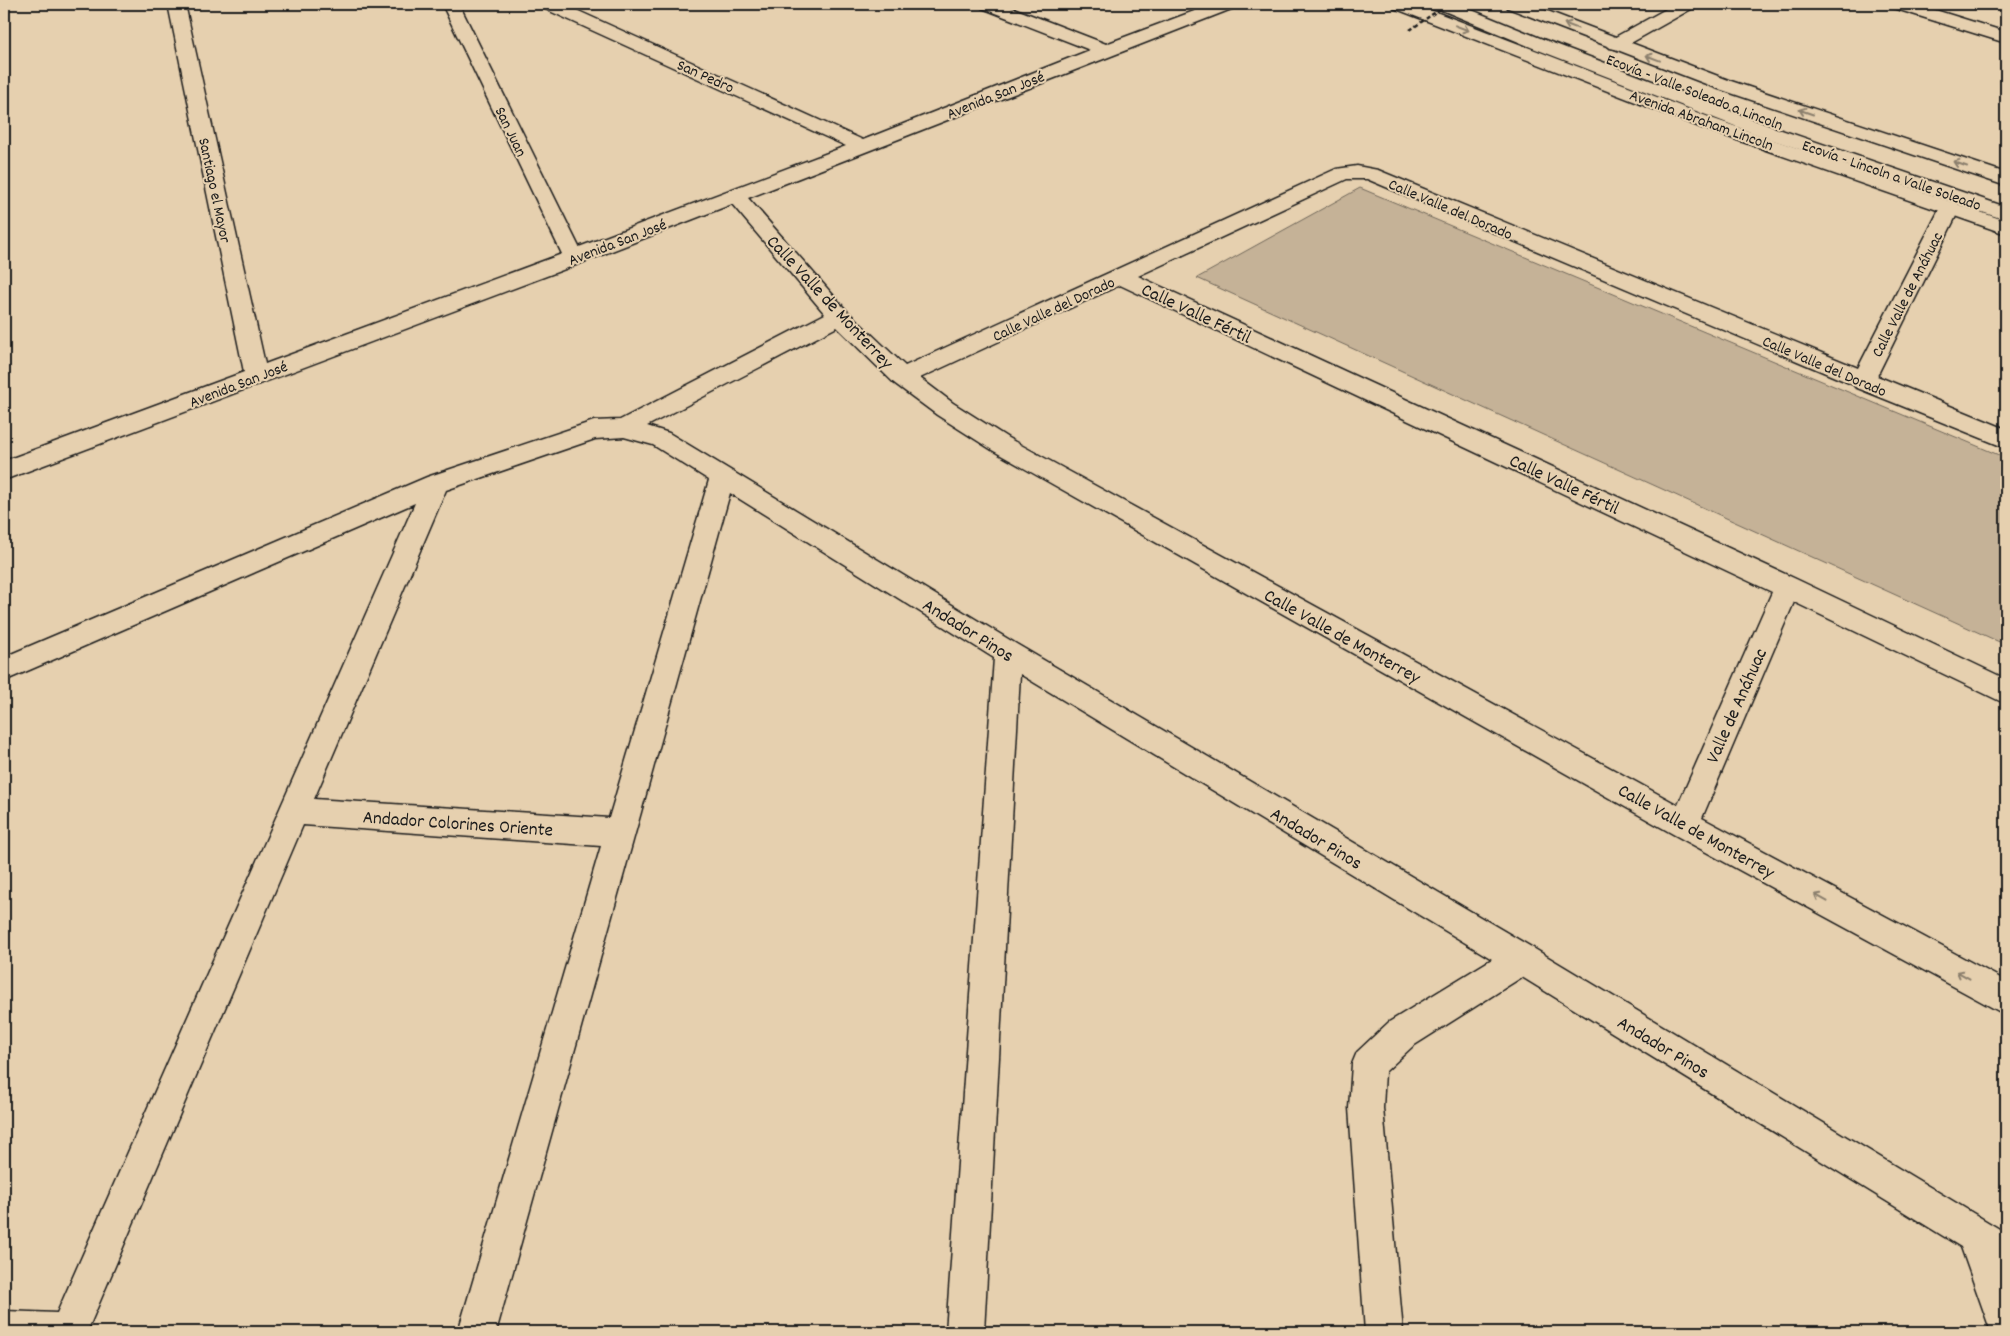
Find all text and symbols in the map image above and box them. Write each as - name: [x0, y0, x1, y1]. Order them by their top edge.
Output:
- one-way arrow: [1564, 21, 1579, 30]
- one-way arrow: [1454, 24, 1469, 33]
- street label: Ecovía - Valle Soleado a Lincoln: [1602, 49, 1786, 138]
- one-way arrow: [1646, 53, 1661, 62]
- street label: San Pedro: [673, 54, 737, 100]
- street label: Avenida San José: [944, 66, 1048, 126]
- street label: Avenida Abraham Lincoln: [1626, 85, 1776, 158]
- street label: San Juan: [488, 103, 532, 161]
- one-way arrow: [1798, 107, 1814, 117]
- street label: Ecovía - Lincoln a Valle Soleado: [1799, 135, 1984, 218]
- street label: Santiago el Mayor: [191, 136, 236, 245]
- one-way arrow: [1952, 159, 1968, 169]
- street label: Calle Valle del Dorado: [1384, 174, 1516, 247]
- street label: Avenida San José: [565, 214, 670, 273]
- street label: Calle Valle de Anáhuac: [1867, 229, 1950, 362]
- street label: Calle Valle de Monterrey: [759, 230, 898, 377]
- street label: Calle Valle del Dorado: [989, 272, 1119, 349]
- street label: Calle Valle Fértil: [1136, 278, 1255, 353]
- street label: Calle Valle del Dorado: [1758, 331, 1890, 404]
- street label: Avenida San José: [186, 356, 291, 415]
- street label: Calle Valle Fértil: [1504, 449, 1623, 524]
- street label: Calle Valle de Monterrey: [1258, 584, 1425, 693]
- street label: Andador Pinos: [916, 593, 1018, 671]
- street label: Valle de Anáhuac: [1701, 645, 1776, 768]
- street label: Calle Valle de Monterrey: [1612, 779, 1779, 888]
- street label: Andador Pinos: [1264, 802, 1366, 878]
- street label: Andador Colorines Oriente: [362, 805, 554, 846]
- one-way arrow: [1813, 893, 1828, 903]
- one-way arrow: [1957, 970, 1971, 980]
- street label: Andador Pinos: [1611, 1011, 1713, 1087]

